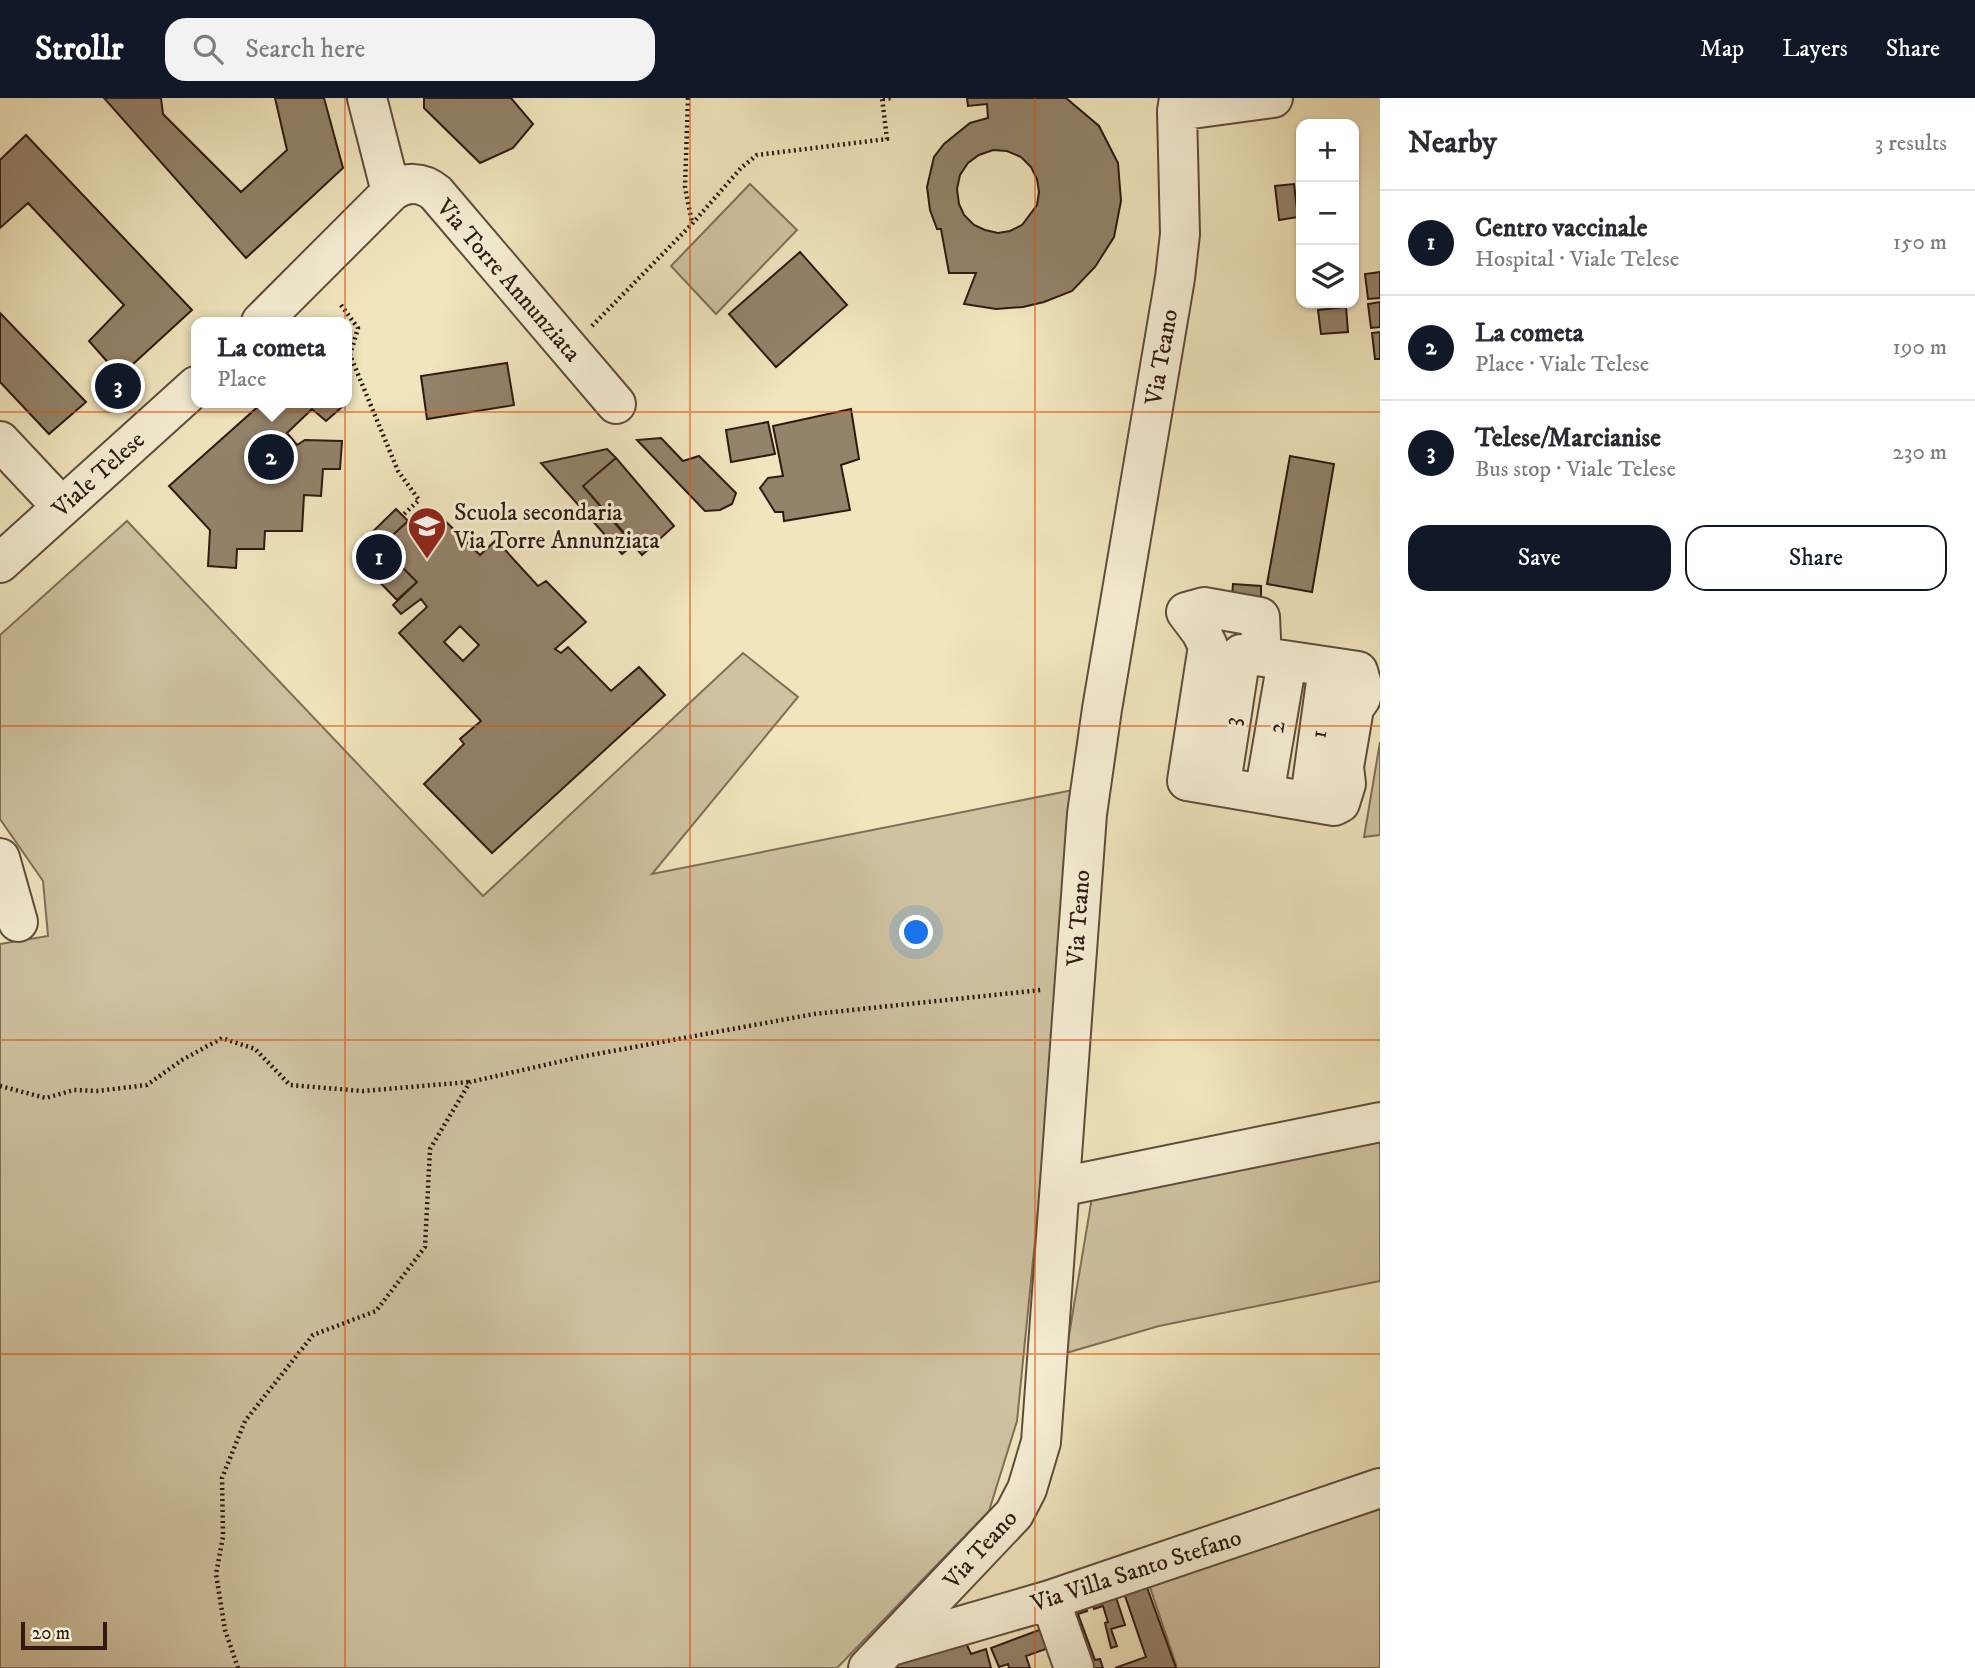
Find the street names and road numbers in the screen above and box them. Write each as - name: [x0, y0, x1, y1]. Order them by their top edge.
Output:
- street label: Via Torre Annunziata: [429, 192, 588, 369]
- street label: Via Teano: [1139, 307, 1185, 408]
- street label: Viale Telese: [45, 425, 151, 525]
- street label: 3: [1216, 714, 1248, 728]
- street label: 2: [1261, 719, 1293, 736]
- street label: 1: [1304, 728, 1334, 741]
- street label: Via Teano: [1061, 869, 1097, 968]
- street label: Via Teano: [937, 1504, 1024, 1596]
- street label: Via Villa Santo Stefano: [1026, 1523, 1245, 1619]

